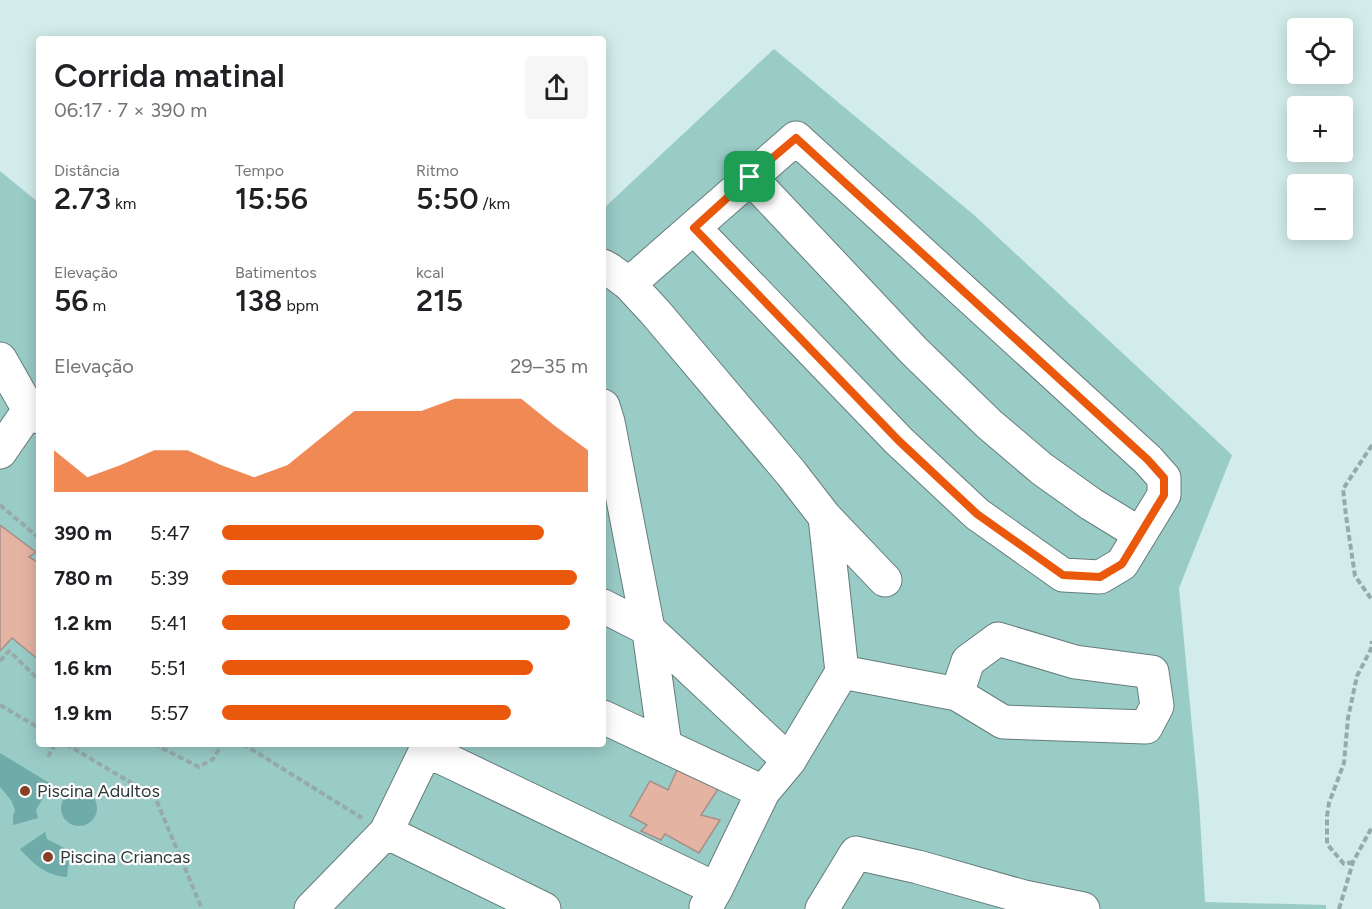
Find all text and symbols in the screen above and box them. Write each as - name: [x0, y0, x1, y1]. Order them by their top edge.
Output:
- map controls: [1287, 18, 1353, 240]
- button: locate: [1287, 18, 1353, 84]
- text: Corrida matinal: [54, 56, 285, 95]
- button: share: [525, 56, 588, 119]
- button: +: [1287, 96, 1353, 162]
- text: 06:17 · 7 × 390 m: [54, 98, 207, 122]
- pin: [724, 151, 775, 202]
- icon: arrive: [733, 160, 766, 193]
- text: Distância: [54, 161, 120, 180]
- text: Tempo: [235, 161, 284, 180]
- text: Ritmo: [416, 161, 459, 180]
- button: −: [1287, 174, 1353, 240]
- text: 2.73: [54, 180, 111, 217]
- text: 15:56: [235, 180, 308, 217]
- text: 5:50: [416, 180, 479, 217]
- text: km: [111, 194, 136, 213]
- text: /km: [479, 194, 510, 213]
- text: Elevação: [54, 263, 118, 282]
- text: Batimentos: [235, 263, 317, 282]
- text: kcal: [416, 263, 444, 282]
- text: 56: [54, 282, 89, 319]
- text: 138: [235, 282, 283, 319]
- text: 215: [416, 282, 463, 319]
- text: m: [89, 296, 106, 315]
- text: bpm: [283, 296, 319, 315]
- text: Elevação: [54, 354, 134, 378]
- text: 29–35 m: [510, 354, 588, 378]
- text: 390 m: [54, 521, 112, 545]
- text: 5:47: [150, 521, 190, 545]
- text: 780 m: [54, 566, 113, 590]
- text: 5:39: [150, 566, 189, 590]
- text: 1.2 km: [54, 611, 112, 635]
- text: 5:41: [150, 611, 187, 635]
- text: 1.6 km: [54, 656, 112, 680]
- text: 5:51: [150, 656, 186, 680]
- text: 1.9 km: [54, 701, 112, 725]
- text: 5:57: [150, 701, 189, 725]
- place label: Piscina Adultos: [37, 780, 160, 802]
- marker: Piscina Adultos: [18, 784, 32, 798]
- place label: Piscina Criancas: [60, 846, 190, 868]
- marker: Piscina Criancas: [41, 850, 55, 864]

